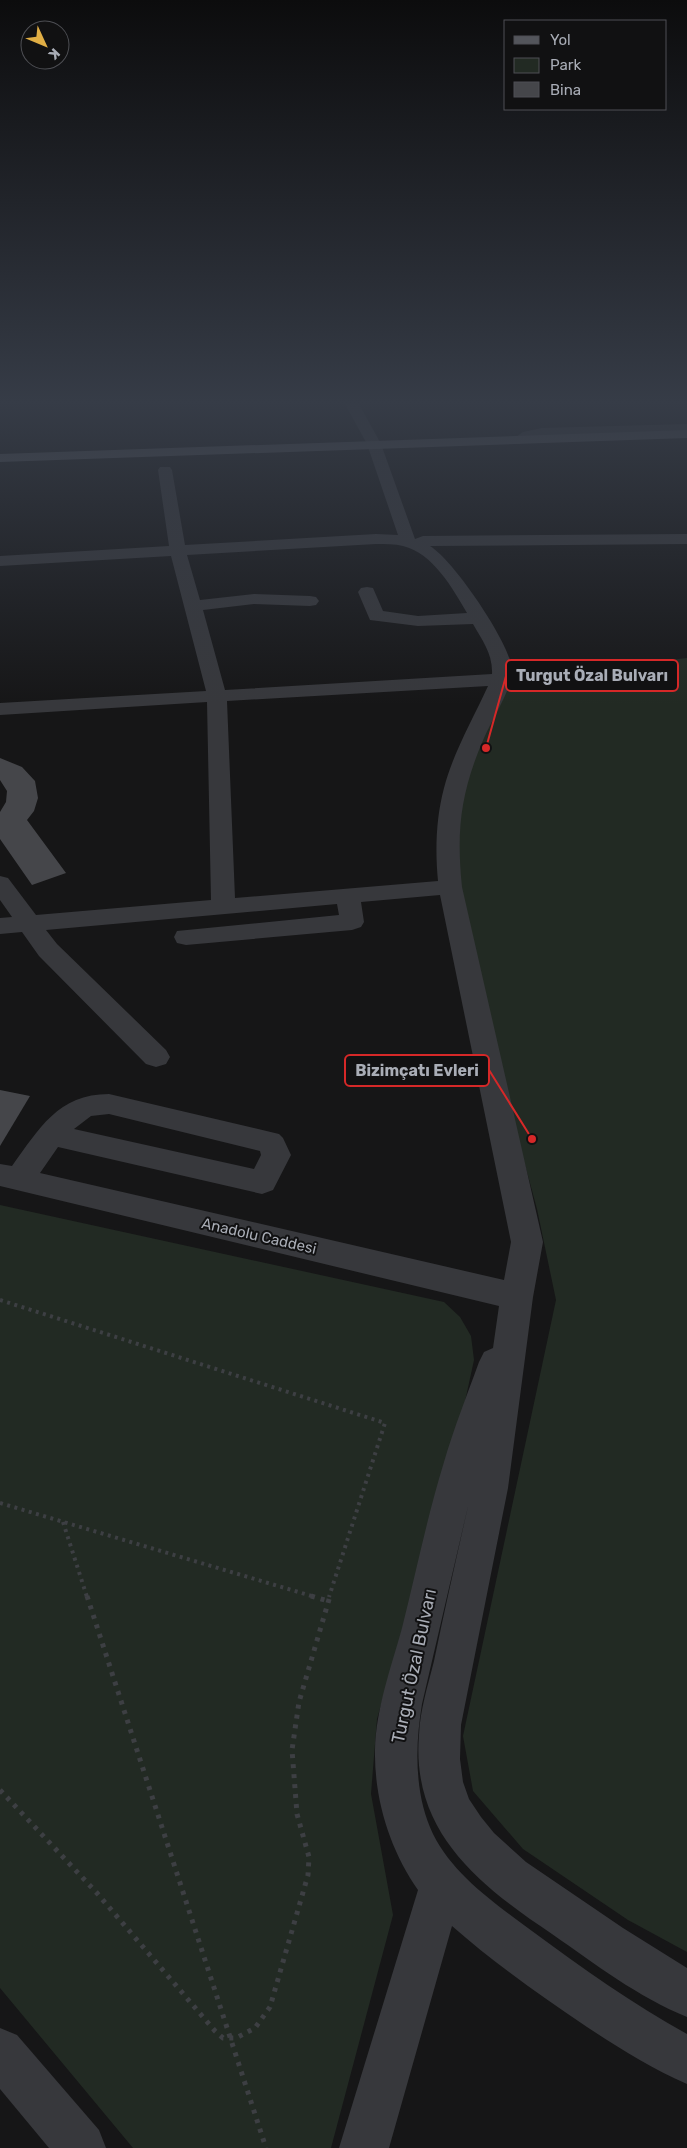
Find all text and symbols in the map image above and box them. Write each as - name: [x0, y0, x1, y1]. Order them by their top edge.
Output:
- north arrow: [20, 20, 70, 70]
- legend: [504, 20, 667, 110]
- text: Yol: [550, 31, 571, 49]
- text: K: [44, 44, 63, 63]
- text: Park: [550, 56, 581, 74]
- text: Bina: [550, 81, 581, 99]
- callout: Turgut Özal Bulvarı: [506, 660, 678, 691]
- text: Turgut Özal Bulvarı: [516, 665, 668, 685]
- callout: Bizimçatı Evleri: [345, 1055, 489, 1086]
- text: Bizimçatı Evleri: [355, 1061, 479, 1080]
- street label: Anadolu Caddesi: [200, 1214, 318, 1258]
- street label: Turgut Özal Bulvarı: [387, 1587, 441, 1745]

